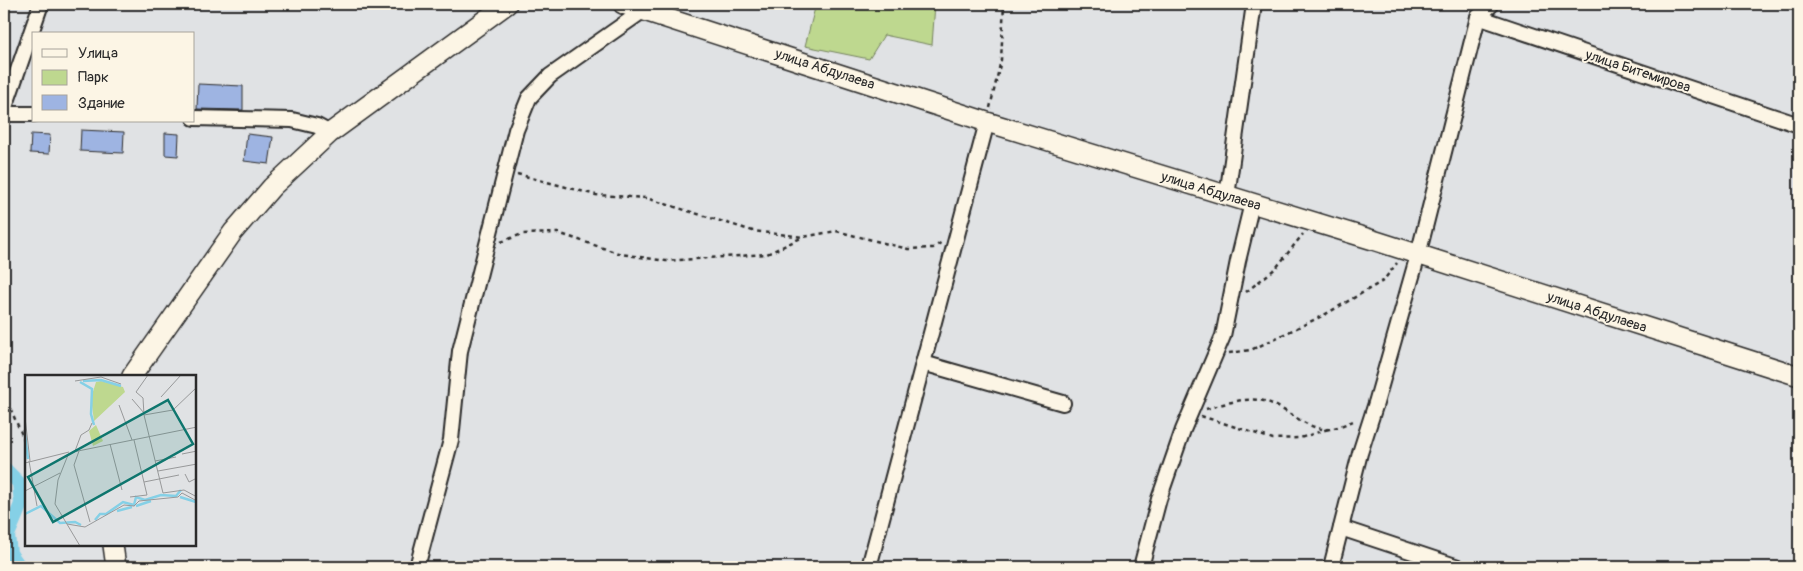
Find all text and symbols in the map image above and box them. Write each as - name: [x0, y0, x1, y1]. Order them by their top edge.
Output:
- legend: [32, 32, 195, 122]
- text: Улица: [78, 44, 118, 63]
- street label: улица Абдулаева: [772, 45, 877, 93]
- street label: улица Битемирова: [1582, 46, 1693, 96]
- text: Парк: [78, 68, 109, 87]
- text: Здание: [78, 94, 125, 113]
- street label: улица Абдулаева: [1158, 167, 1263, 214]
- street label: улица Абдулаева: [1544, 288, 1649, 336]
- inset map: [25, 375, 196, 546]

